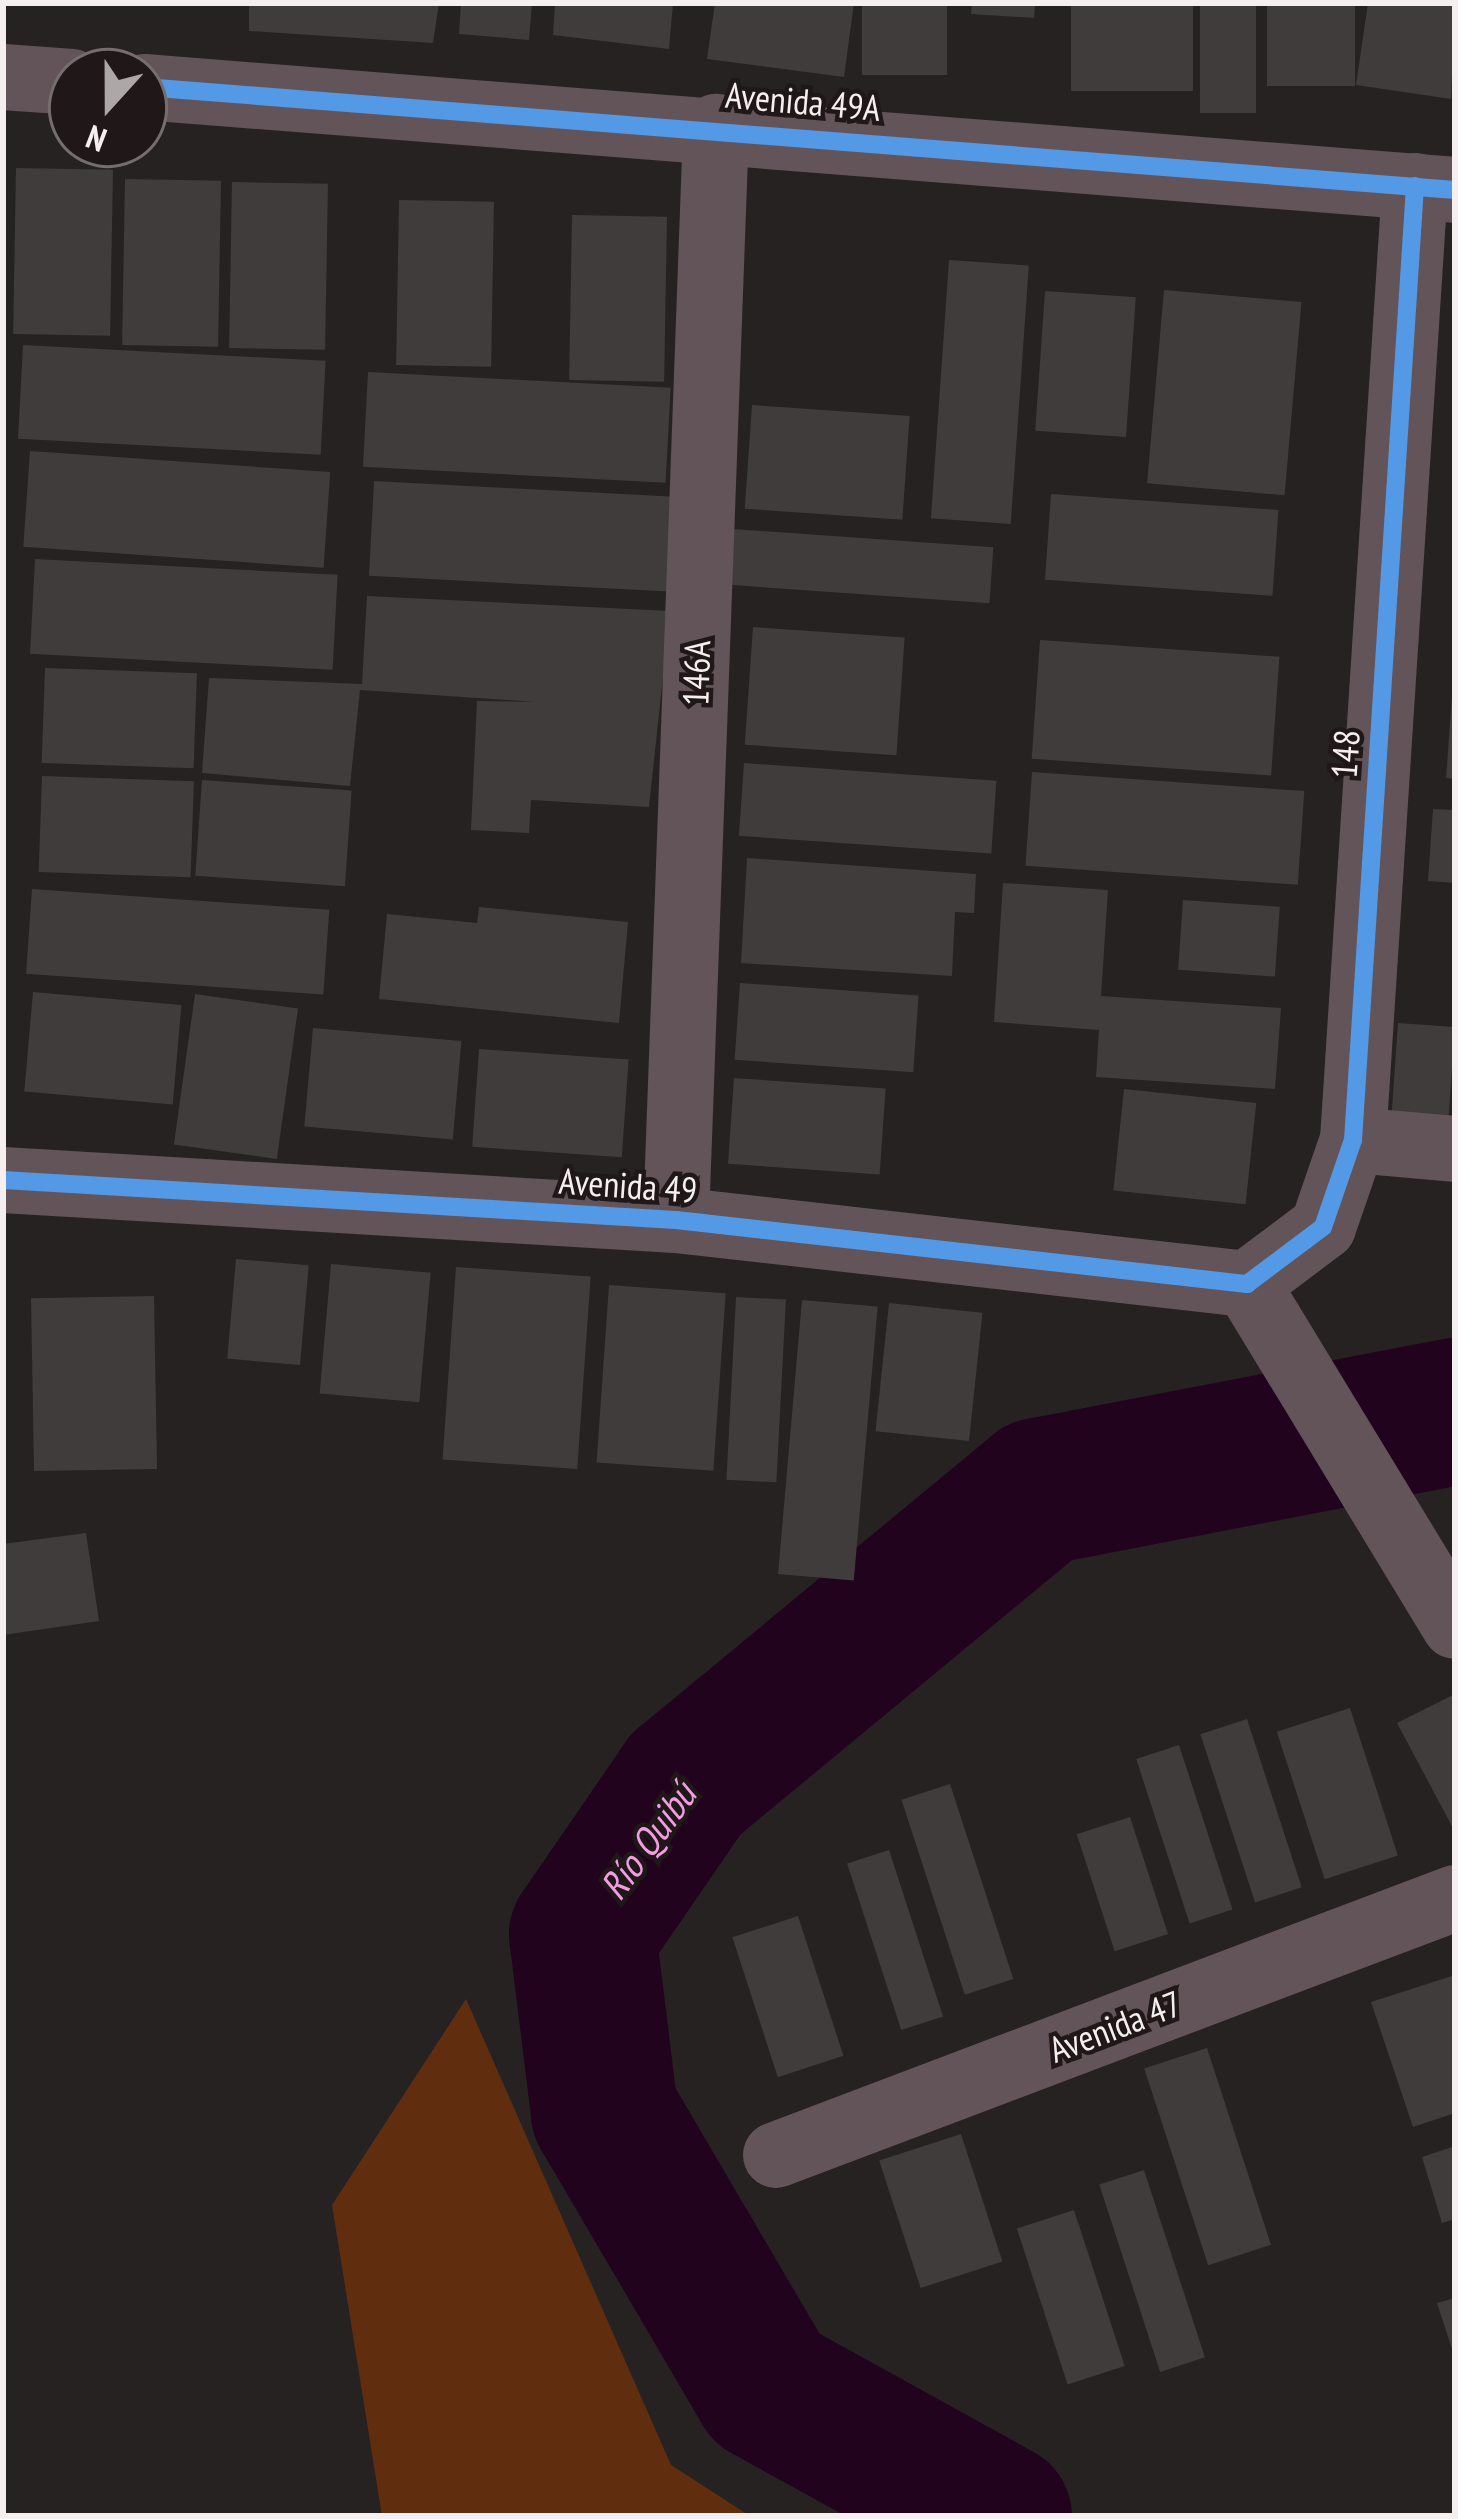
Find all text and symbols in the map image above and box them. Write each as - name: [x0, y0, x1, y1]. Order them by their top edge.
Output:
- north arrow: [48, 48, 168, 168]
- street label: Avenida 49A: [724, 73, 882, 129]
- text: N: [80, 116, 112, 163]
- street label: 146A: [673, 639, 719, 707]
- street label: 148: [1322, 728, 1368, 780]
- street label: Avenida 49: [557, 1159, 699, 1211]
- water label: Río Quibú: [590, 1773, 706, 1909]
- street label: Avenida 47: [1043, 1981, 1187, 2071]

